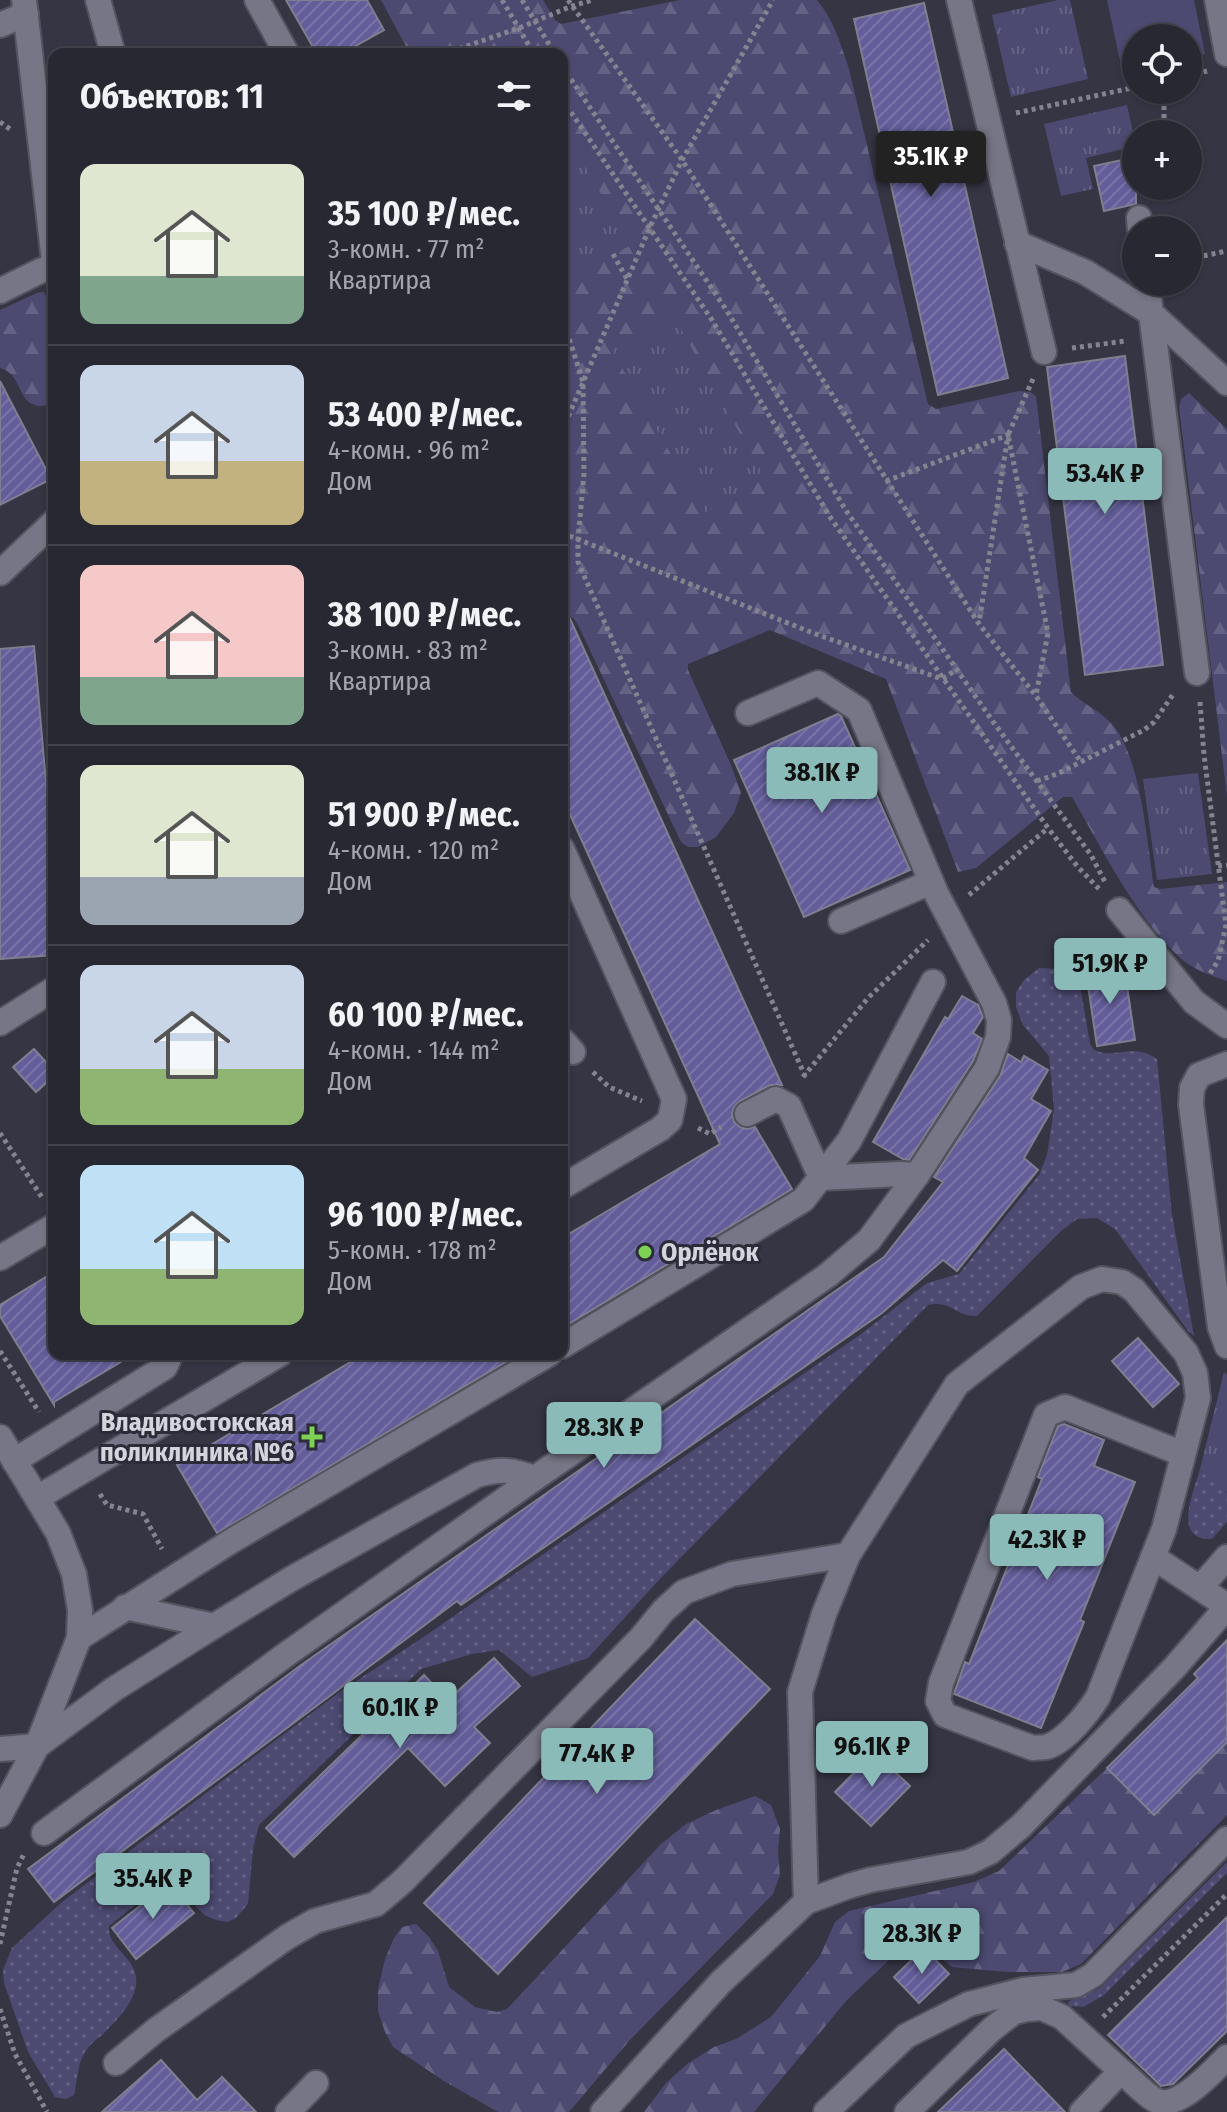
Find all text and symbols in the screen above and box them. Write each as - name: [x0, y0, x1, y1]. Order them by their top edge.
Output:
- map controls: [1122, 24, 1202, 296]
- button: locate: [1122, 24, 1202, 104]
- icon: filters: [492, 74, 536, 118]
- text: Объектов: 11: [80, 76, 264, 117]
- button: +: [1122, 120, 1202, 200]
- pin: 35.1K ₽: [857, 131, 1005, 199]
- text: 35.1K ₽: [894, 141, 968, 172]
- text: 35 100 ₽/мес.: [328, 193, 520, 234]
- icon: home: [144, 196, 240, 292]
- button: −: [1122, 216, 1202, 296]
- text: 3-комн. · 77 m²: [328, 234, 484, 265]
- text: Квартира: [328, 265, 432, 296]
- text: 53 400 ₽/мес.: [328, 394, 523, 435]
- icon: home: [144, 397, 240, 493]
- text: 4-комн. · 96 m²: [328, 435, 490, 466]
- pin: 53.4K ₽: [1031, 448, 1179, 516]
- text: 53.4K ₽: [1066, 458, 1144, 489]
- text: Дом: [328, 466, 372, 497]
- text: 38 100 ₽/мес.: [328, 594, 521, 635]
- icon: home: [144, 597, 240, 693]
- text: 3-комн. · 83 m²: [328, 635, 488, 666]
- text: Квартира: [328, 666, 432, 697]
- pin: 38.1K ₽: [748, 747, 896, 815]
- text: 38.1K ₽: [785, 757, 859, 788]
- text: 51 900 ₽/мес.: [328, 794, 520, 835]
- icon: home: [144, 797, 240, 893]
- text: 4-комн. · 120 m²: [328, 835, 499, 866]
- text: Дом: [328, 866, 372, 897]
- pin: 51.9K ₽: [1036, 938, 1184, 1006]
- text: 51.9K ₽: [1072, 948, 1148, 979]
- text: 60 100 ₽/мес.: [328, 994, 524, 1035]
- icon: home: [144, 997, 240, 1093]
- text: 4-комн. · 144 m²: [328, 1035, 499, 1066]
- text: Дом: [328, 1066, 372, 1097]
- text: 96 100 ₽/мес.: [328, 1194, 523, 1235]
- icon: home: [144, 1197, 240, 1293]
- text: 5-комн. · 178 m²: [328, 1235, 497, 1266]
- place label: Орлёнок: [661, 1237, 760, 1268]
- marker: Орлёнок: [636, 1243, 654, 1261]
- text: Дом: [328, 1266, 372, 1297]
- pin: 28.3K ₽: [530, 1402, 678, 1470]
- place label: Владивостокская поликлиника №6: [100, 1407, 294, 1468]
- text: 28.3K ₽: [564, 1412, 644, 1443]
- marker: Владивостокская поликлиника №6: [301, 1426, 323, 1448]
- pin: 42.3K ₽: [973, 1514, 1121, 1582]
- text: 42.3K ₽: [1008, 1524, 1086, 1555]
- pin: 60.1K ₽: [326, 1682, 474, 1750]
- text: 60.1K ₽: [362, 1692, 438, 1723]
- pin: 96.1K ₽: [798, 1721, 946, 1789]
- pin: 77.4K ₽: [523, 1728, 671, 1796]
- text: 96.1K ₽: [834, 1731, 910, 1762]
- text: 77.4K ₽: [559, 1738, 635, 1769]
- pin: 35.4K ₽: [79, 1853, 227, 1921]
- text: 35.4K ₽: [114, 1863, 192, 1894]
- pin: 28.3K ₽: [848, 1908, 996, 1976]
- text: 28.3K ₽: [882, 1918, 962, 1949]

